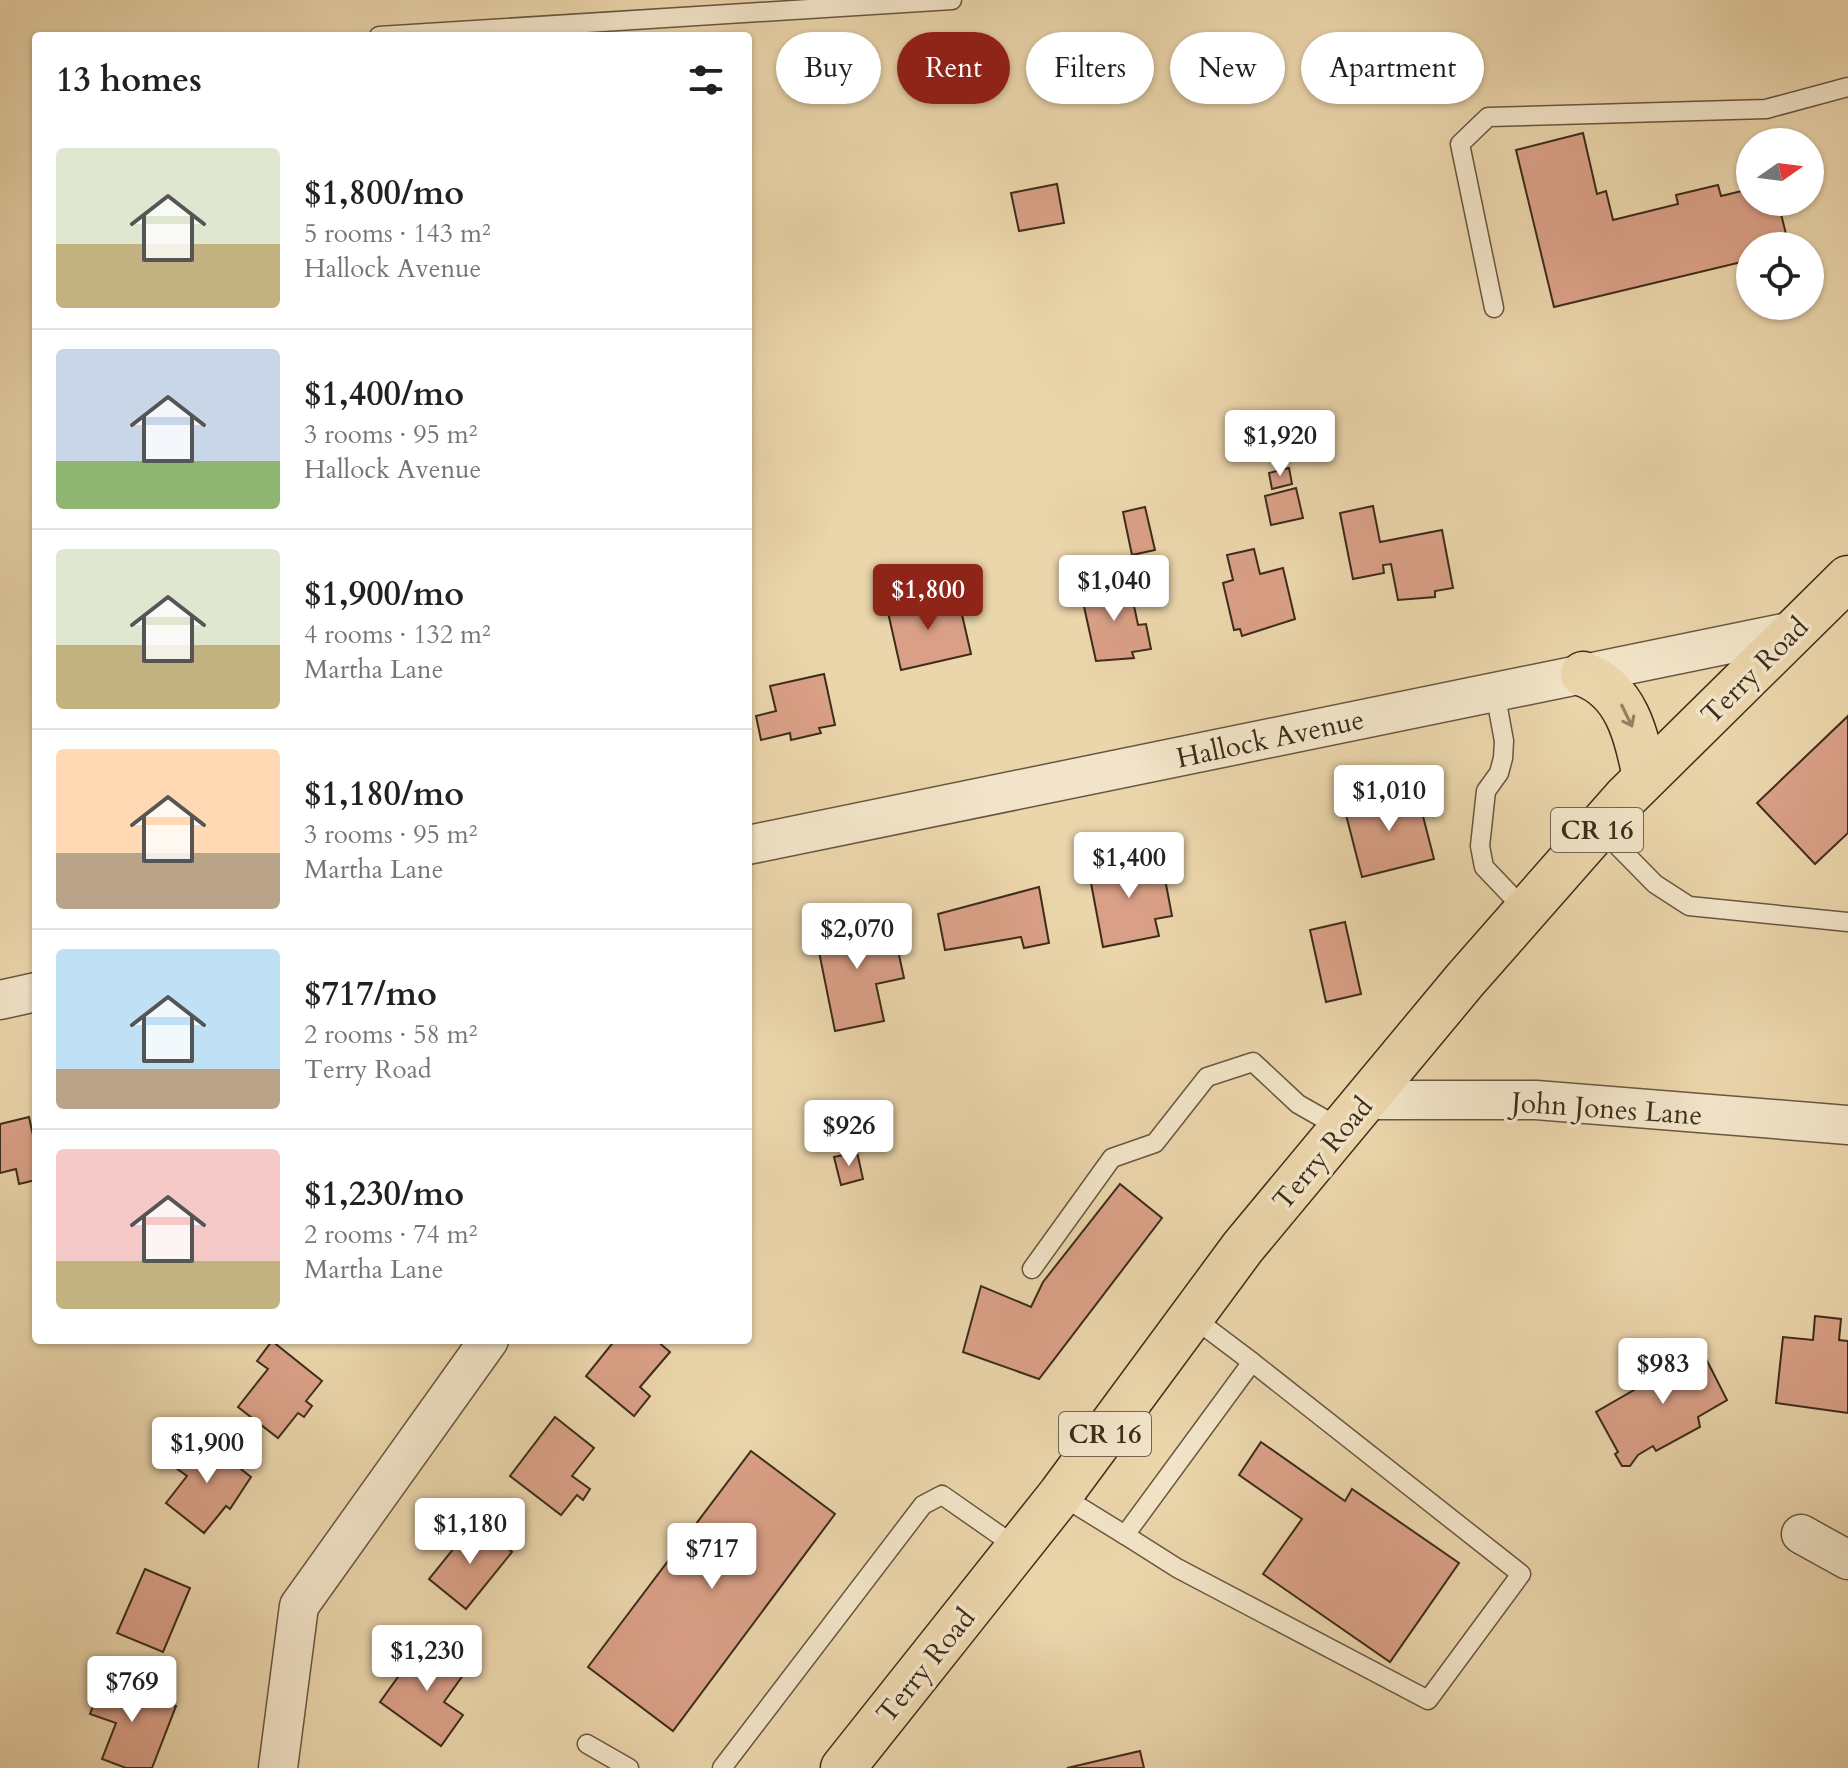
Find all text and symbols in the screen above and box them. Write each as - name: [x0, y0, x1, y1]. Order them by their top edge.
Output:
- chip: Buy: [776, 32, 881, 104]
- chip: Rent: [897, 32, 1010, 104]
- chip: Filters: [1026, 32, 1154, 104]
- chip: New: [1170, 32, 1285, 104]
- chip: Apartment: [1301, 32, 1484, 104]
- text: 13 homes: [56, 57, 202, 103]
- icon: filters: [684, 58, 728, 102]
- north arrow: [1736, 128, 1824, 216]
- map controls: [1736, 128, 1824, 320]
- text: $1,800/mo: [304, 170, 464, 216]
- icon: home: [120, 180, 216, 276]
- text: 5 rooms · 143 m²: [304, 216, 491, 251]
- button: locate: [1736, 232, 1824, 320]
- text: Hallock Avenue: [304, 251, 481, 286]
- text: $1,400/mo: [304, 371, 464, 417]
- icon: home: [120, 381, 216, 477]
- pin: $1,920: [1215, 410, 1345, 478]
- text: 3 rooms · 95 m²: [304, 417, 477, 452]
- text: $1,920: [1243, 418, 1317, 453]
- text: Hallock Avenue: [304, 452, 481, 487]
- pin: $1,040: [1049, 555, 1179, 623]
- text: $1,040: [1077, 563, 1151, 598]
- pin: $1,800: [863, 564, 993, 632]
- text: $1,900/mo: [304, 571, 464, 617]
- text: $1,800: [891, 572, 965, 607]
- icon: home: [120, 581, 216, 677]
- street label: Terry Road: [1693, 609, 1817, 733]
- text: 4 rooms · 132 m²: [304, 617, 491, 652]
- text: Martha Lane: [304, 652, 443, 687]
- street label: Hallock Avenue: [1173, 701, 1368, 777]
- one-way arrow: [1620, 704, 1635, 728]
- pin: $1,010: [1324, 765, 1454, 833]
- text: $1,180/mo: [304, 771, 464, 817]
- text: $1,010: [1352, 773, 1426, 808]
- icon: home: [120, 781, 216, 877]
- road number: CR 16: [1551, 808, 1643, 852]
- text: 3 rooms · 95 m²: [304, 817, 477, 852]
- pin: $1,400: [1064, 832, 1194, 900]
- text: $1,400: [1092, 840, 1166, 875]
- text: Martha Lane: [304, 852, 443, 887]
- pin: $2,070: [792, 903, 922, 971]
- text: $2,070: [820, 911, 894, 946]
- text: $717/mo: [304, 971, 437, 1017]
- icon: home: [120, 981, 216, 1077]
- text: 2 rooms · 58 m²: [304, 1017, 477, 1052]
- text: Terry Road: [304, 1052, 432, 1087]
- street label: John Jones Lane: [1506, 1083, 1704, 1135]
- street label: Terry Road: [1264, 1089, 1382, 1219]
- pin: $926: [802, 1100, 896, 1168]
- text: $926: [822, 1108, 876, 1143]
- text: $1,230/mo: [304, 1171, 464, 1217]
- icon: home: [120, 1181, 216, 1277]
- text: 2 rooms · 74 m²: [304, 1217, 477, 1252]
- text: Martha Lane: [304, 1252, 443, 1287]
- pin: $983: [1616, 1338, 1710, 1406]
- text: $983: [1636, 1346, 1690, 1381]
- road number: CR 16: [1059, 1412, 1151, 1456]
- pin: $1,900: [142, 1417, 272, 1485]
- text: $1,900: [170, 1425, 244, 1460]
- pin: $1,180: [405, 1498, 535, 1566]
- text: $1,180: [433, 1506, 507, 1541]
- pin: $717: [665, 1523, 759, 1591]
- text: $717: [685, 1531, 739, 1566]
- street label: Terry Road: [868, 1600, 984, 1731]
- pin: $1,230: [362, 1625, 492, 1693]
- text: $1,230: [390, 1633, 464, 1668]
- pin: $769: [85, 1656, 179, 1724]
- text: $769: [105, 1664, 159, 1699]

